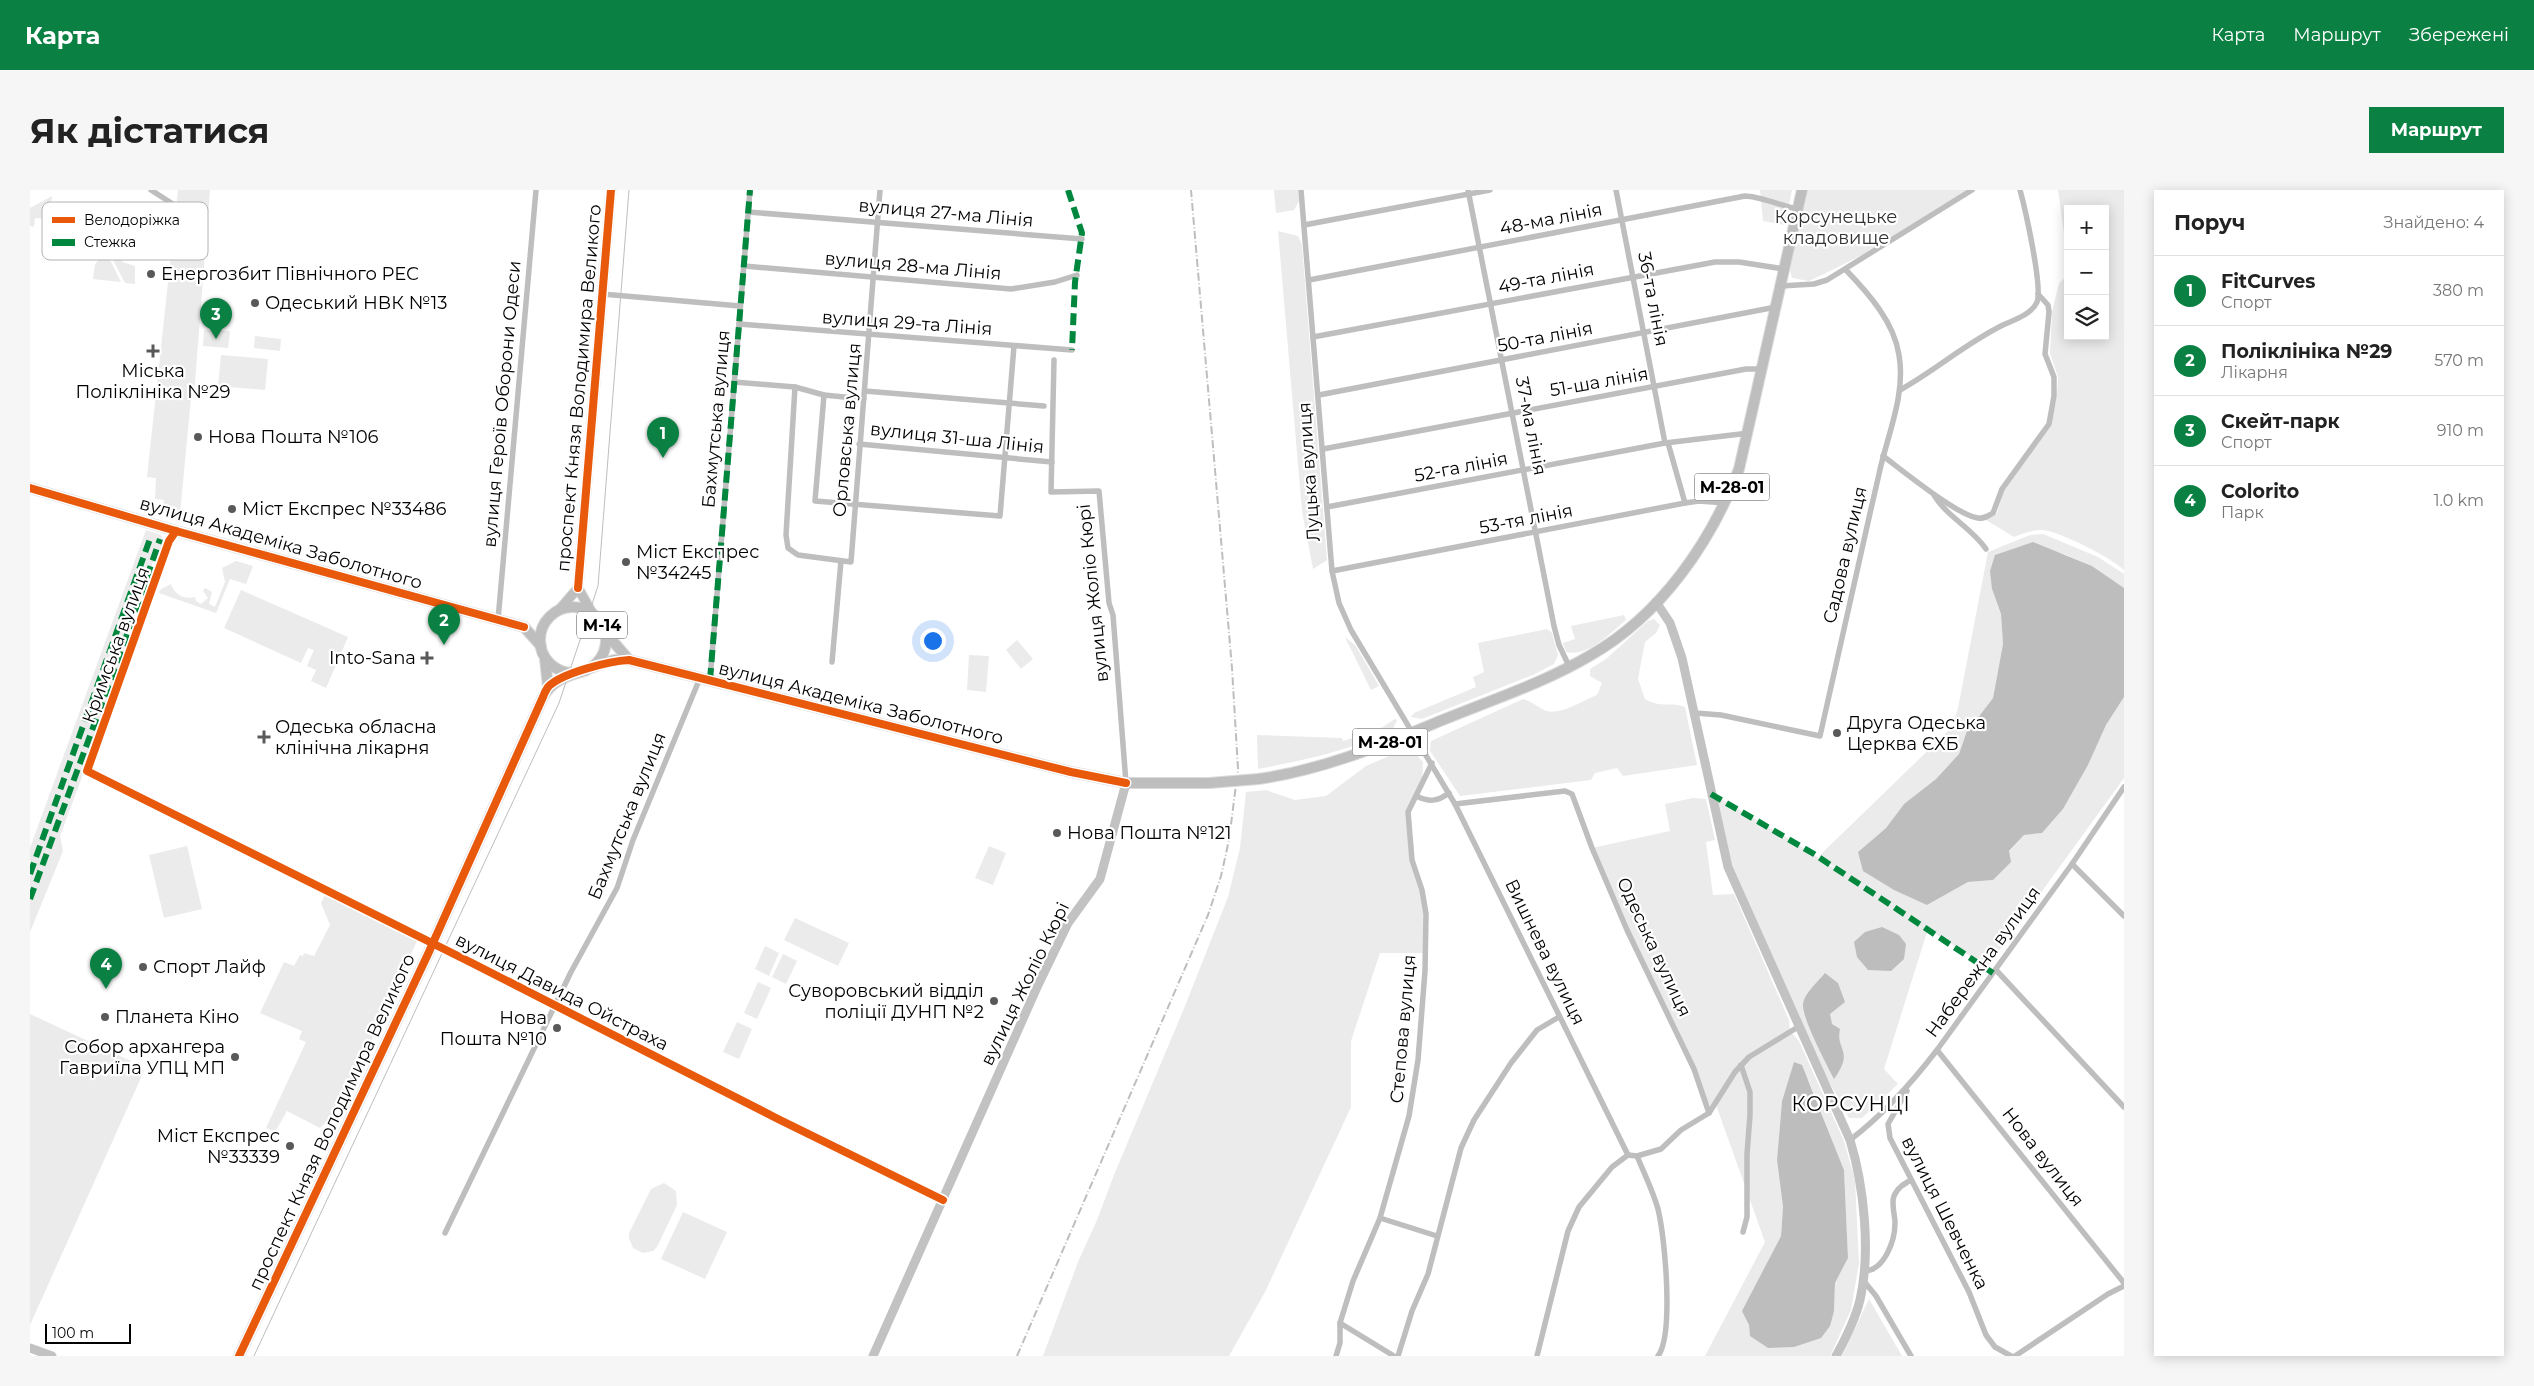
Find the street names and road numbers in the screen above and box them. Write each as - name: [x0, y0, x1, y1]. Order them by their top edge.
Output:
- street label: вулиця 27-ма Лінія: [858, 194, 1034, 232]
- street label: 48-ма лінія: [1498, 198, 1604, 240]
- street label: проспект Князя Володимира Великого: [552, 203, 606, 573]
- street label: вулиця 28-ма Лінія: [824, 247, 1002, 285]
- street label: 36-та лінія: [1633, 250, 1673, 348]
- street label: 49-та лінія: [1496, 258, 1596, 298]
- street label: вулиця Героїв Оборони Одеси: [478, 260, 526, 548]
- street label: вулиця 29-та Лінія: [821, 306, 993, 340]
- street label: 50-та лінія: [1495, 317, 1595, 357]
- street label: Бахмутська вулиця: [697, 329, 735, 509]
- street label: Орловська вулиця: [828, 342, 866, 518]
- street label: 51-ша лінія: [1548, 363, 1650, 401]
- street label: 37-ма лінія: [1511, 375, 1551, 477]
- street label: Луцька вулиця: [1293, 402, 1325, 542]
- street label: вулиця 31-ша Лінія: [869, 418, 1045, 458]
- street label: 52-га лінія: [1412, 447, 1510, 487]
- road number: М-28-01: [1694, 474, 1770, 500]
- street label: Садова вулиця: [1819, 484, 1871, 626]
- street label: вулиця Академіка Заболотного: [137, 492, 425, 594]
- street label: 53-тя лінія: [1477, 499, 1575, 539]
- street label: вулиця Жоліо Кюрі: [1073, 503, 1113, 683]
- street label: Кримська вулиця: [77, 564, 155, 726]
- road number: М-14: [577, 612, 627, 638]
- street label: вулиця Академіка Заболотного: [716, 657, 1006, 749]
- road number: М-28-01: [1352, 728, 1428, 756]
- street label: Бахмутська вулиця: [583, 729, 671, 903]
- street label: Одеська вулиця: [1612, 874, 1696, 1020]
- street label: Вишнева вулиця: [1500, 875, 1590, 1029]
- street label: Набережна вулиця: [1921, 882, 2045, 1042]
- street label: вулиця Жоліо Кюрі: [976, 899, 1074, 1069]
- street label: вулиця Давида Ойстраха: [452, 929, 672, 1055]
- street label: проспект Князя Володимира Великого: [244, 950, 420, 1294]
- street label: Степова вулиця: [1386, 954, 1420, 1104]
- street label: Нова вулиця: [1997, 1103, 2089, 1211]
- street label: вулиця Шевченка: [1897, 1133, 1993, 1293]

